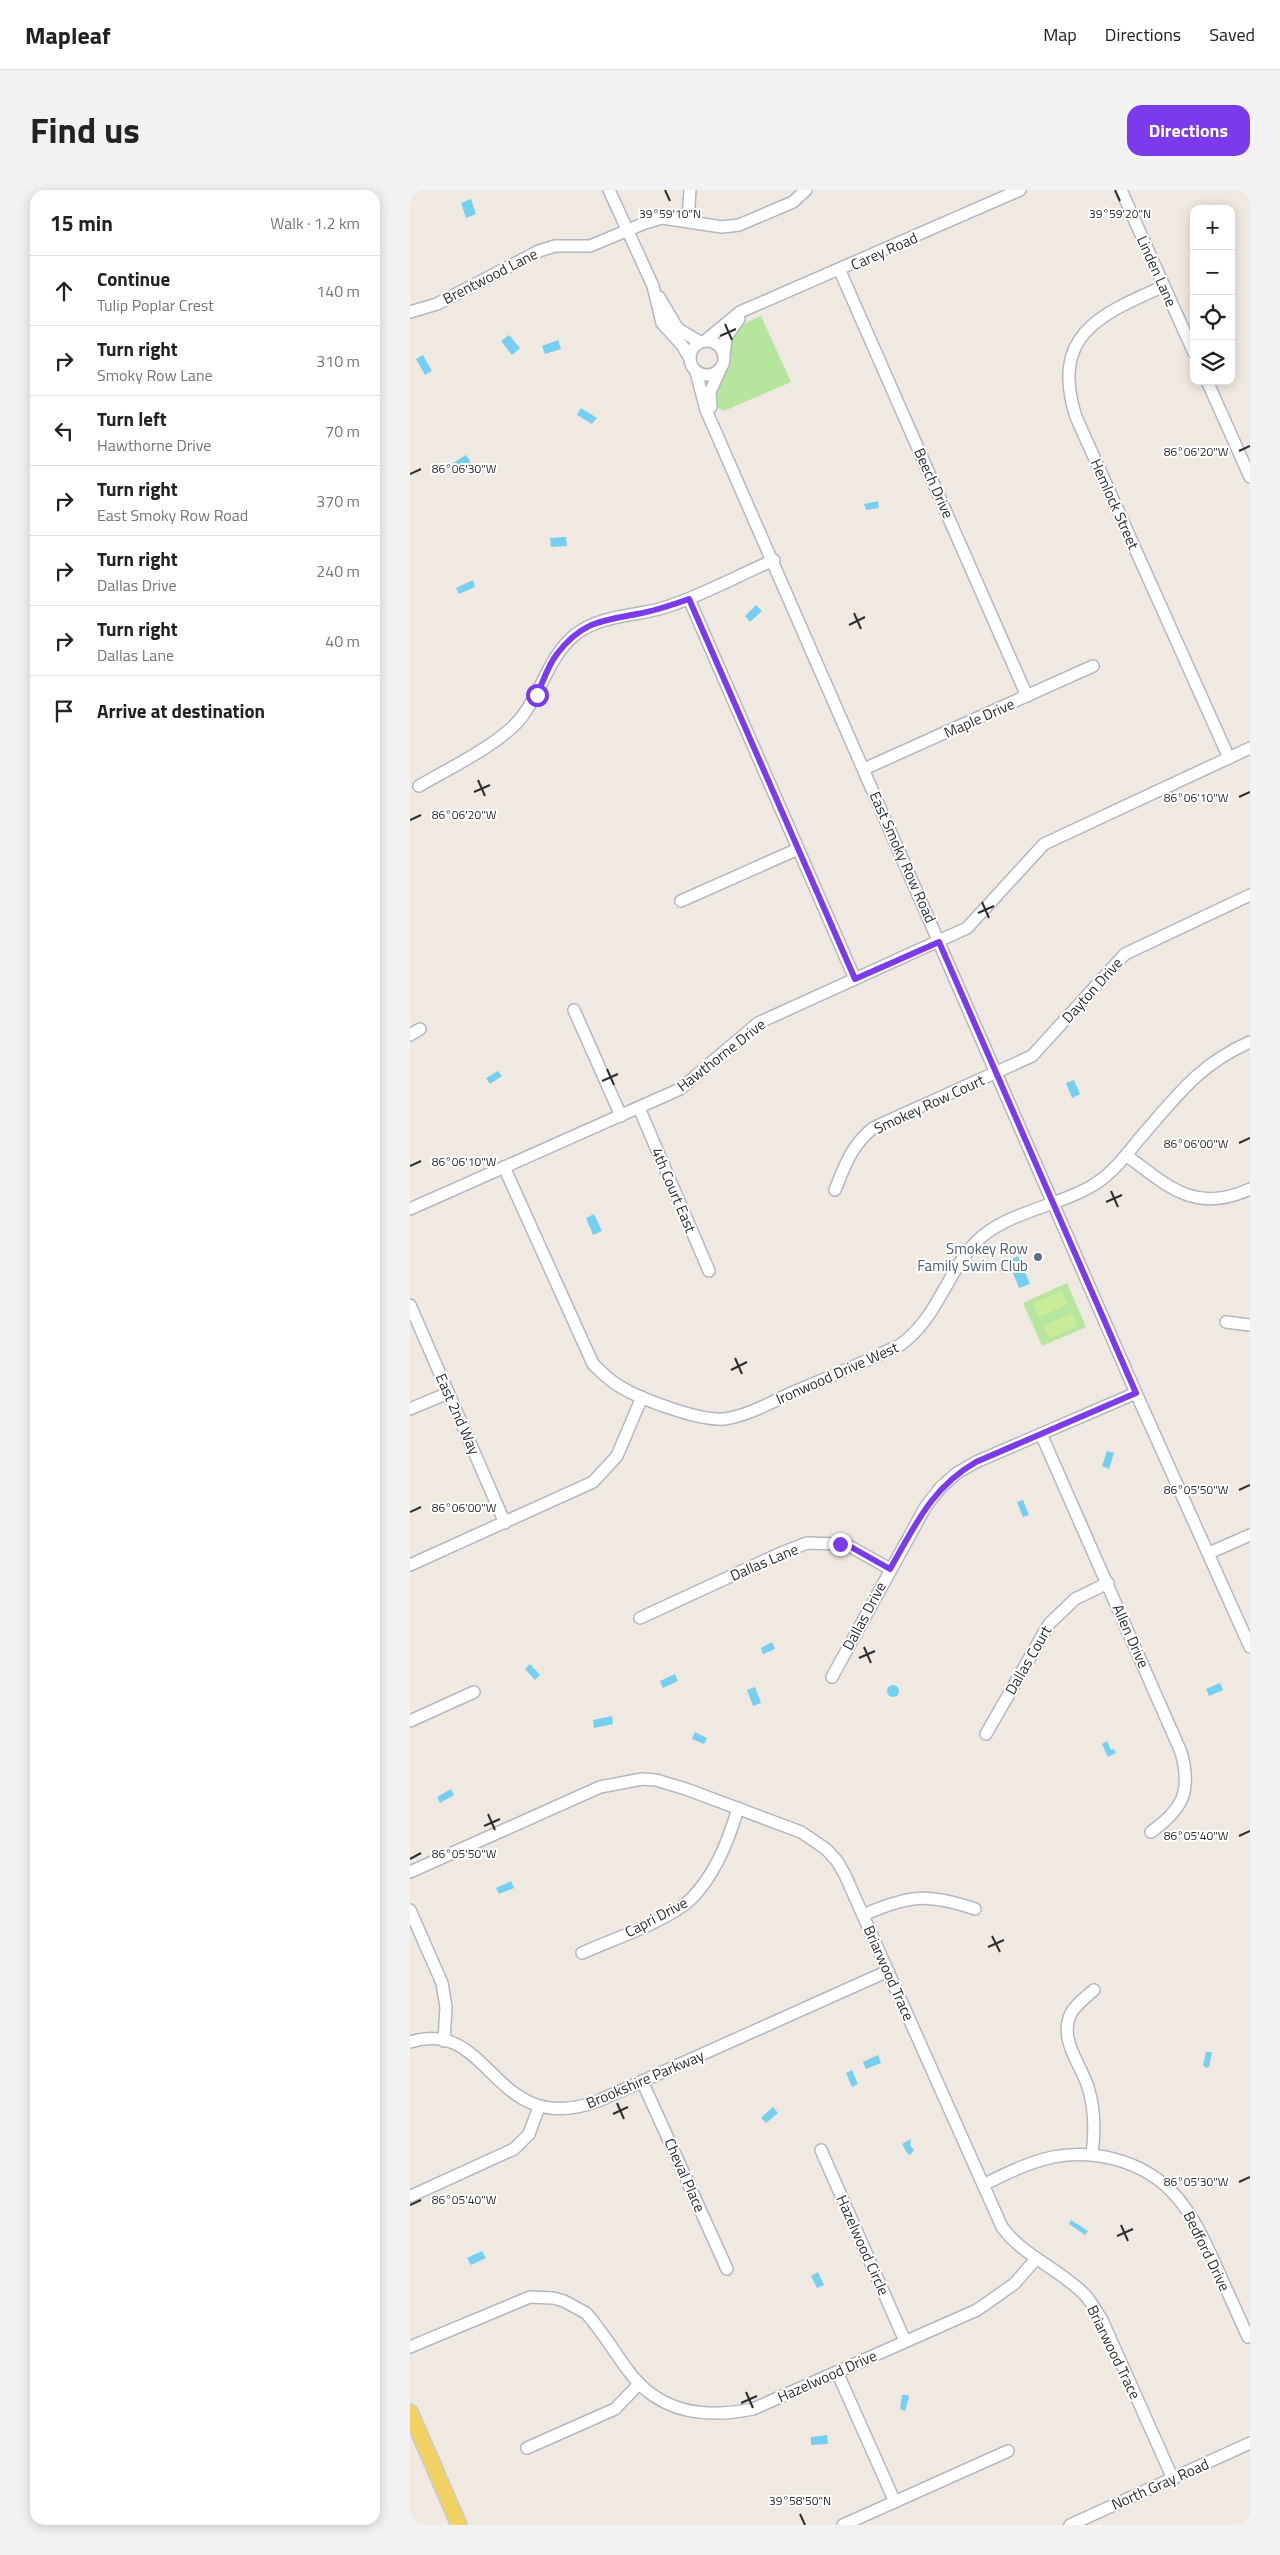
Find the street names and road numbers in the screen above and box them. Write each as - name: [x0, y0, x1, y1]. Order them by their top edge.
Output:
- street label: Carey Road: [847, 226, 921, 276]
- street label: Linden Lane: [1131, 232, 1183, 310]
- street label: Brentwood Lane: [438, 242, 542, 310]
- street label: Beech Drive: [908, 444, 960, 522]
- street label: Hemlock Street: [1085, 455, 1146, 554]
- street label: Maple Drive: [940, 692, 1018, 744]
- street label: East Smoky Row Road: [864, 788, 942, 926]
- street label: Dayton Drive: [1056, 952, 1128, 1028]
- street label: Hawthorne Drive: [672, 1013, 770, 1097]
- street label: Smokey Row Court: [870, 1068, 989, 1140]
- street label: 4th Court East: [646, 1144, 703, 1237]
- street label: Ironwood Drive West: [772, 1335, 903, 1410]
- street label: East 2nd Way: [430, 1370, 486, 1458]
- street label: Dallas Lane: [726, 1537, 802, 1587]
- street label: Dallas Drive: [836, 1578, 892, 1654]
- street label: Allen Drive: [1107, 1600, 1155, 1672]
- street label: Dallas Court: [999, 1621, 1057, 1699]
- street label: Capri Drive: [621, 1891, 691, 1943]
- street label: Briarwood Trace: [858, 1922, 920, 2024]
- street label: Brookshire Parkway: [582, 2044, 708, 2114]
- street label: Cheval Place: [658, 2134, 712, 2216]
- street label: Hazelwood Circle: [831, 2191, 895, 2299]
- street label: Bedford Drive: [1178, 2207, 1236, 2295]
- street label: Briarwood Trace: [1081, 2301, 1147, 2403]
- street label: Hazelwood Drive: [774, 2344, 880, 2408]
- street label: North Gray Road: [1108, 2452, 1212, 2516]

